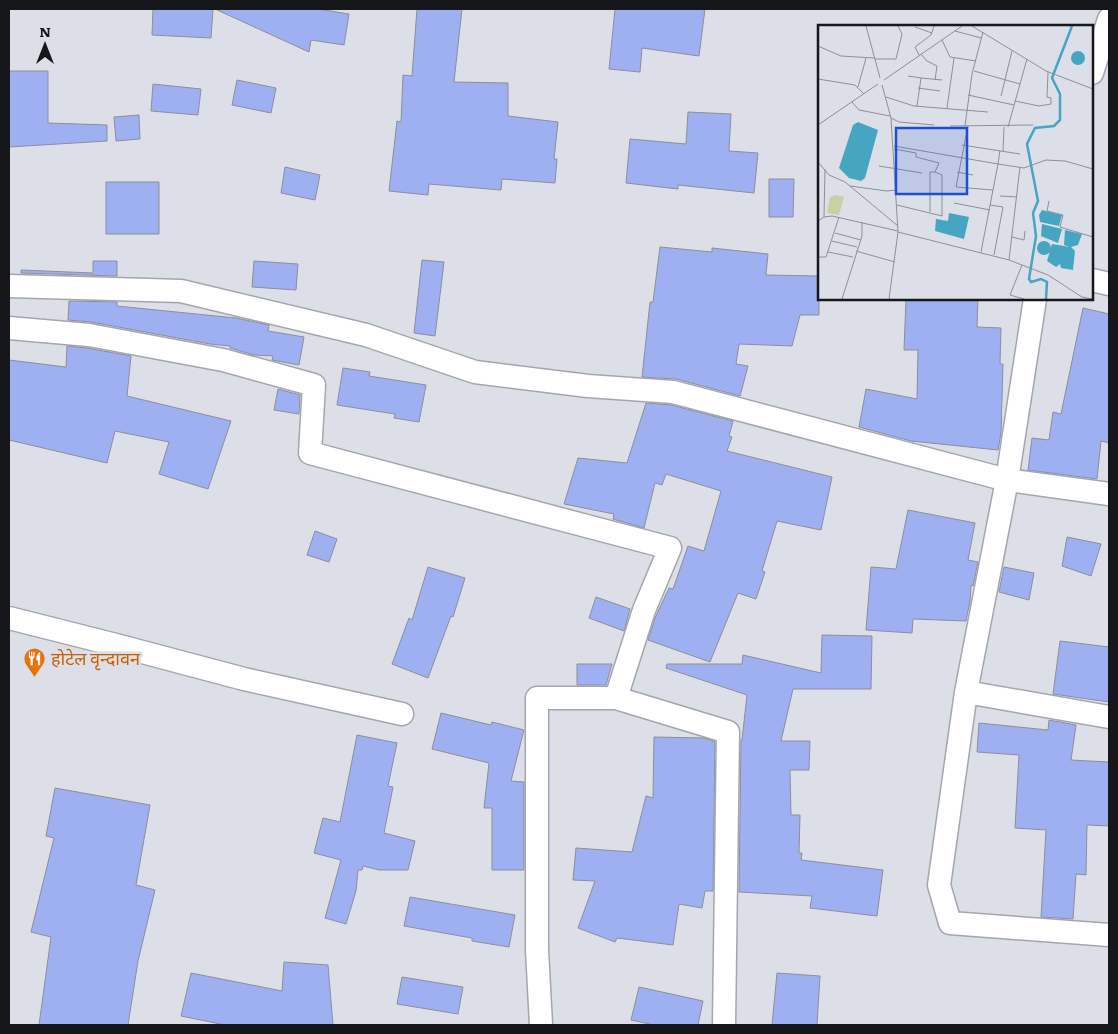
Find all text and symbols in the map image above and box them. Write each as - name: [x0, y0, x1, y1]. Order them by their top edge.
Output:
- north arrow: [20, 20, 70, 70]
- text: N: [39, 21, 51, 41]
- inset map: [818, 25, 1093, 300]
- place label: होटेल वृन्दावन: [51, 644, 141, 671]
- restaurant icon: होटेल वृन्दावन: [23, 647, 47, 678]

